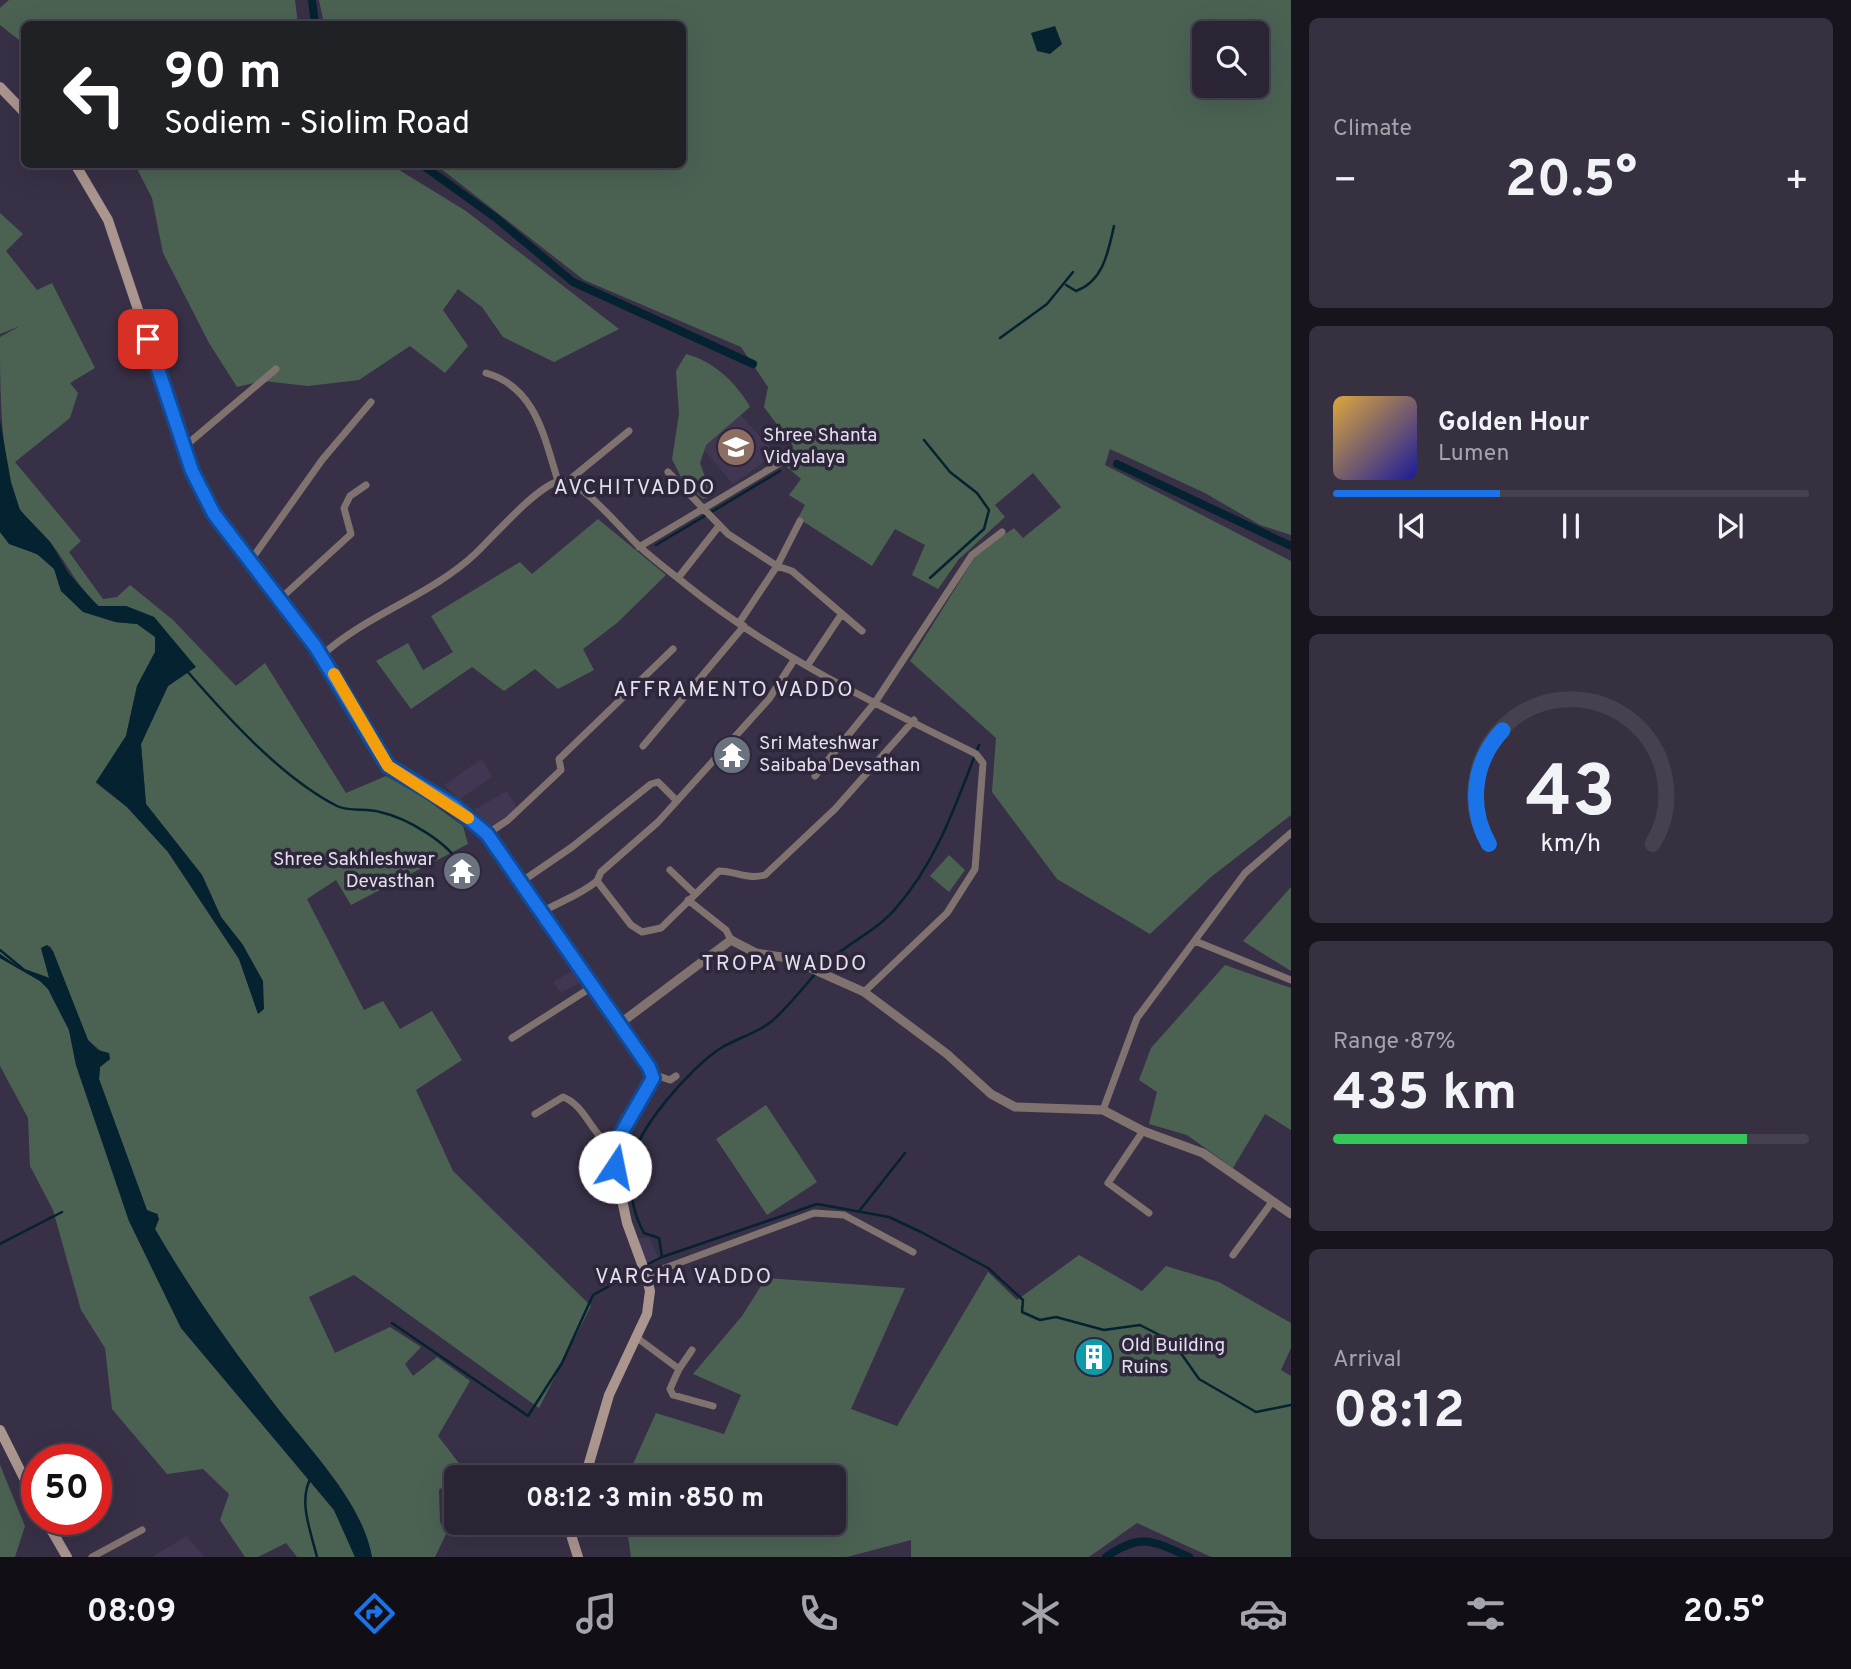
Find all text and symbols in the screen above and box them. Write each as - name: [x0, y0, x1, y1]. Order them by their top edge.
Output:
- map controls: [1192, 21, 1269, 98]
- button: search: [1192, 21, 1269, 98]
- text: 90 m: [164, 44, 282, 106]
- icon: left: [49, 49, 140, 140]
- text: Sodiem - Siolim Road: [164, 105, 470, 145]
- text: Climate: [1333, 115, 1412, 144]
- text: 20.5°: [1505, 149, 1637, 215]
- text: −: [1333, 158, 1358, 207]
- text: +: [1784, 158, 1809, 207]
- pin: [118, 309, 178, 369]
- icon: arrive: [129, 320, 167, 358]
- text: Golden Hour: [1438, 407, 1589, 440]
- place label: Shree Shanta Vidyalaya: [763, 424, 877, 470]
- school or university icon: Shree Shanta Vidyalaya: [715, 426, 757, 468]
- text: Lumen: [1438, 440, 1509, 469]
- district label: AVCHITVADDO: [554, 475, 716, 502]
- icon: previous: [1393, 507, 1431, 545]
- icon: pause: [1552, 507, 1590, 545]
- icon: next: [1711, 507, 1749, 545]
- district label: AFFRAMENTO VADDO: [614, 677, 855, 704]
- place label: Sri Mateshwar Saibaba Devsathan: [759, 732, 920, 778]
- temple icon: Sri Mateshwar Saibaba Devsathan: [711, 734, 753, 776]
- text: 43: [1526, 751, 1616, 843]
- text: km/h: [1541, 829, 1601, 861]
- place label: Shree Sakhleshwar Devasthan: [273, 848, 436, 894]
- temple icon: Shree Sakhleshwar Devasthan: [441, 850, 483, 892]
- district label: TROPA WADDO: [702, 951, 868, 978]
- text: Range · 87%: [1333, 1028, 1456, 1057]
- text: 435 km: [1333, 1062, 1517, 1128]
- position arrow: [578, 1130, 652, 1204]
- district label: VARCHA VADDO: [595, 1264, 773, 1291]
- place label: Old Building Ruins: [1121, 1334, 1225, 1380]
- building icon: Old Building Ruins: [1073, 1336, 1115, 1378]
- text: Arrival: [1333, 1346, 1402, 1375]
- text: 08:12: [1333, 1380, 1465, 1446]
- speed limit sign: 50: [21, 1444, 112, 1535]
- text: 08:12 · 3 min · 850 m: [526, 1483, 764, 1516]
- icon: directions: [350, 1589, 399, 1638]
- icon: music: [572, 1589, 621, 1638]
- icon: phone: [794, 1589, 843, 1638]
- icon: climate: [1016, 1589, 1065, 1638]
- icon: car: [1239, 1589, 1288, 1638]
- icon: filters: [1461, 1589, 1510, 1638]
- text: 08:09: [87, 1593, 176, 1633]
- text: 20.5°: [1683, 1593, 1764, 1633]

